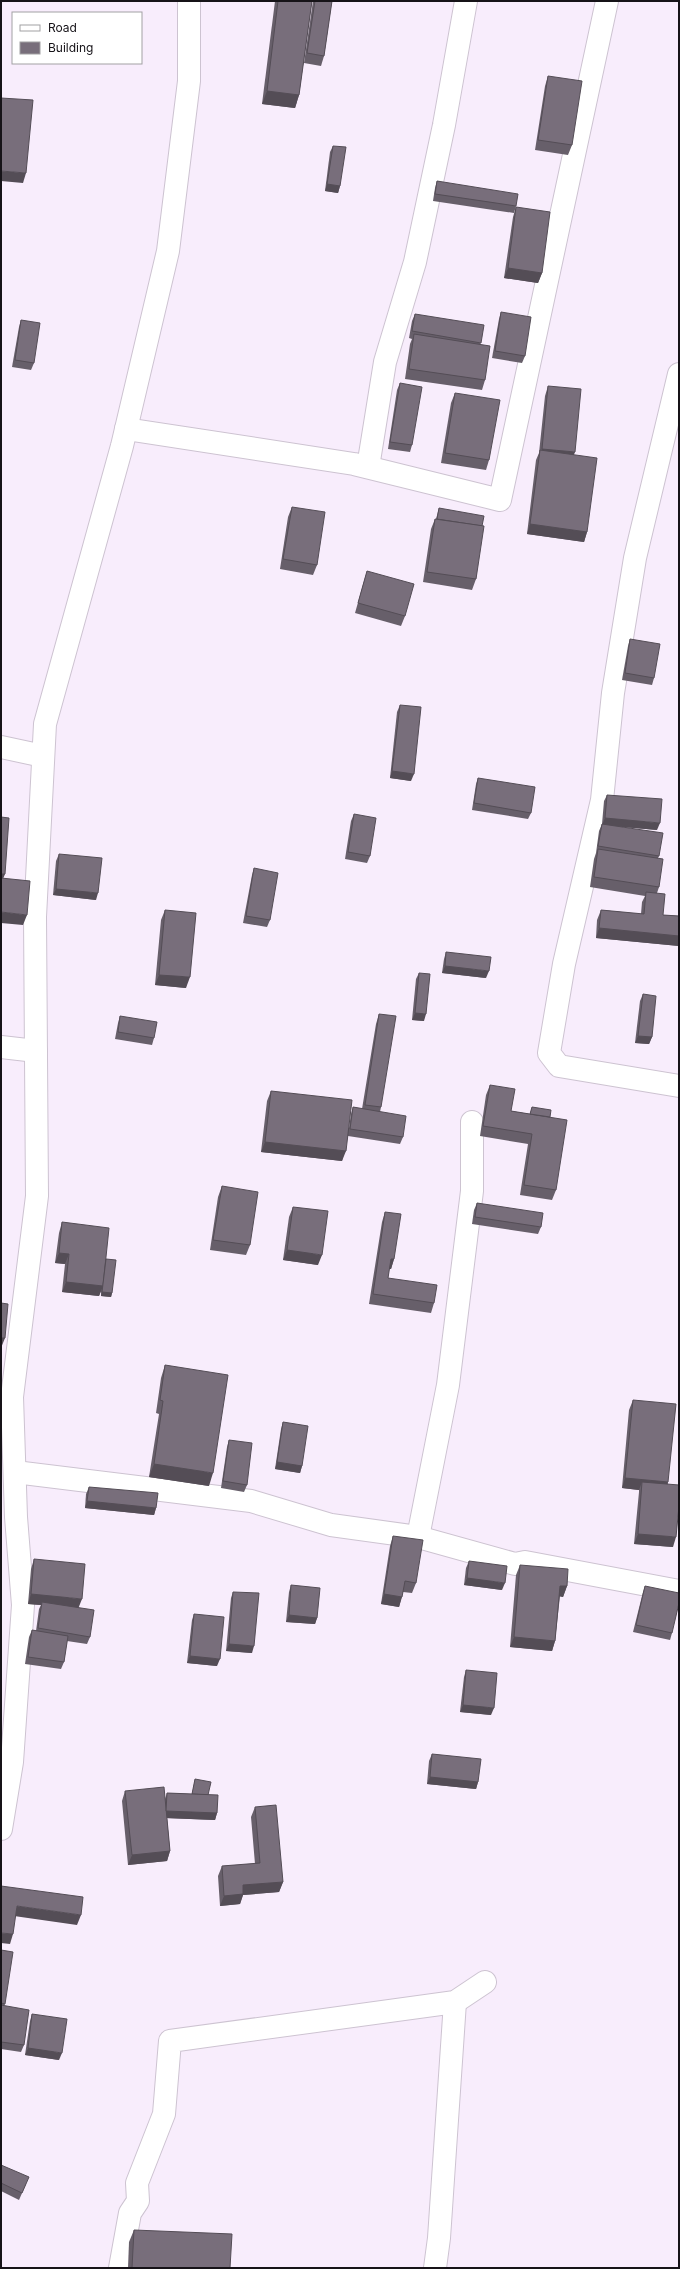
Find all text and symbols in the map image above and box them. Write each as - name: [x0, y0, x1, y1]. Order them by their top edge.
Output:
- legend: [12, 12, 142, 64]
- text: Road: [48, 20, 77, 35]
- text: Building: [48, 40, 93, 55]

